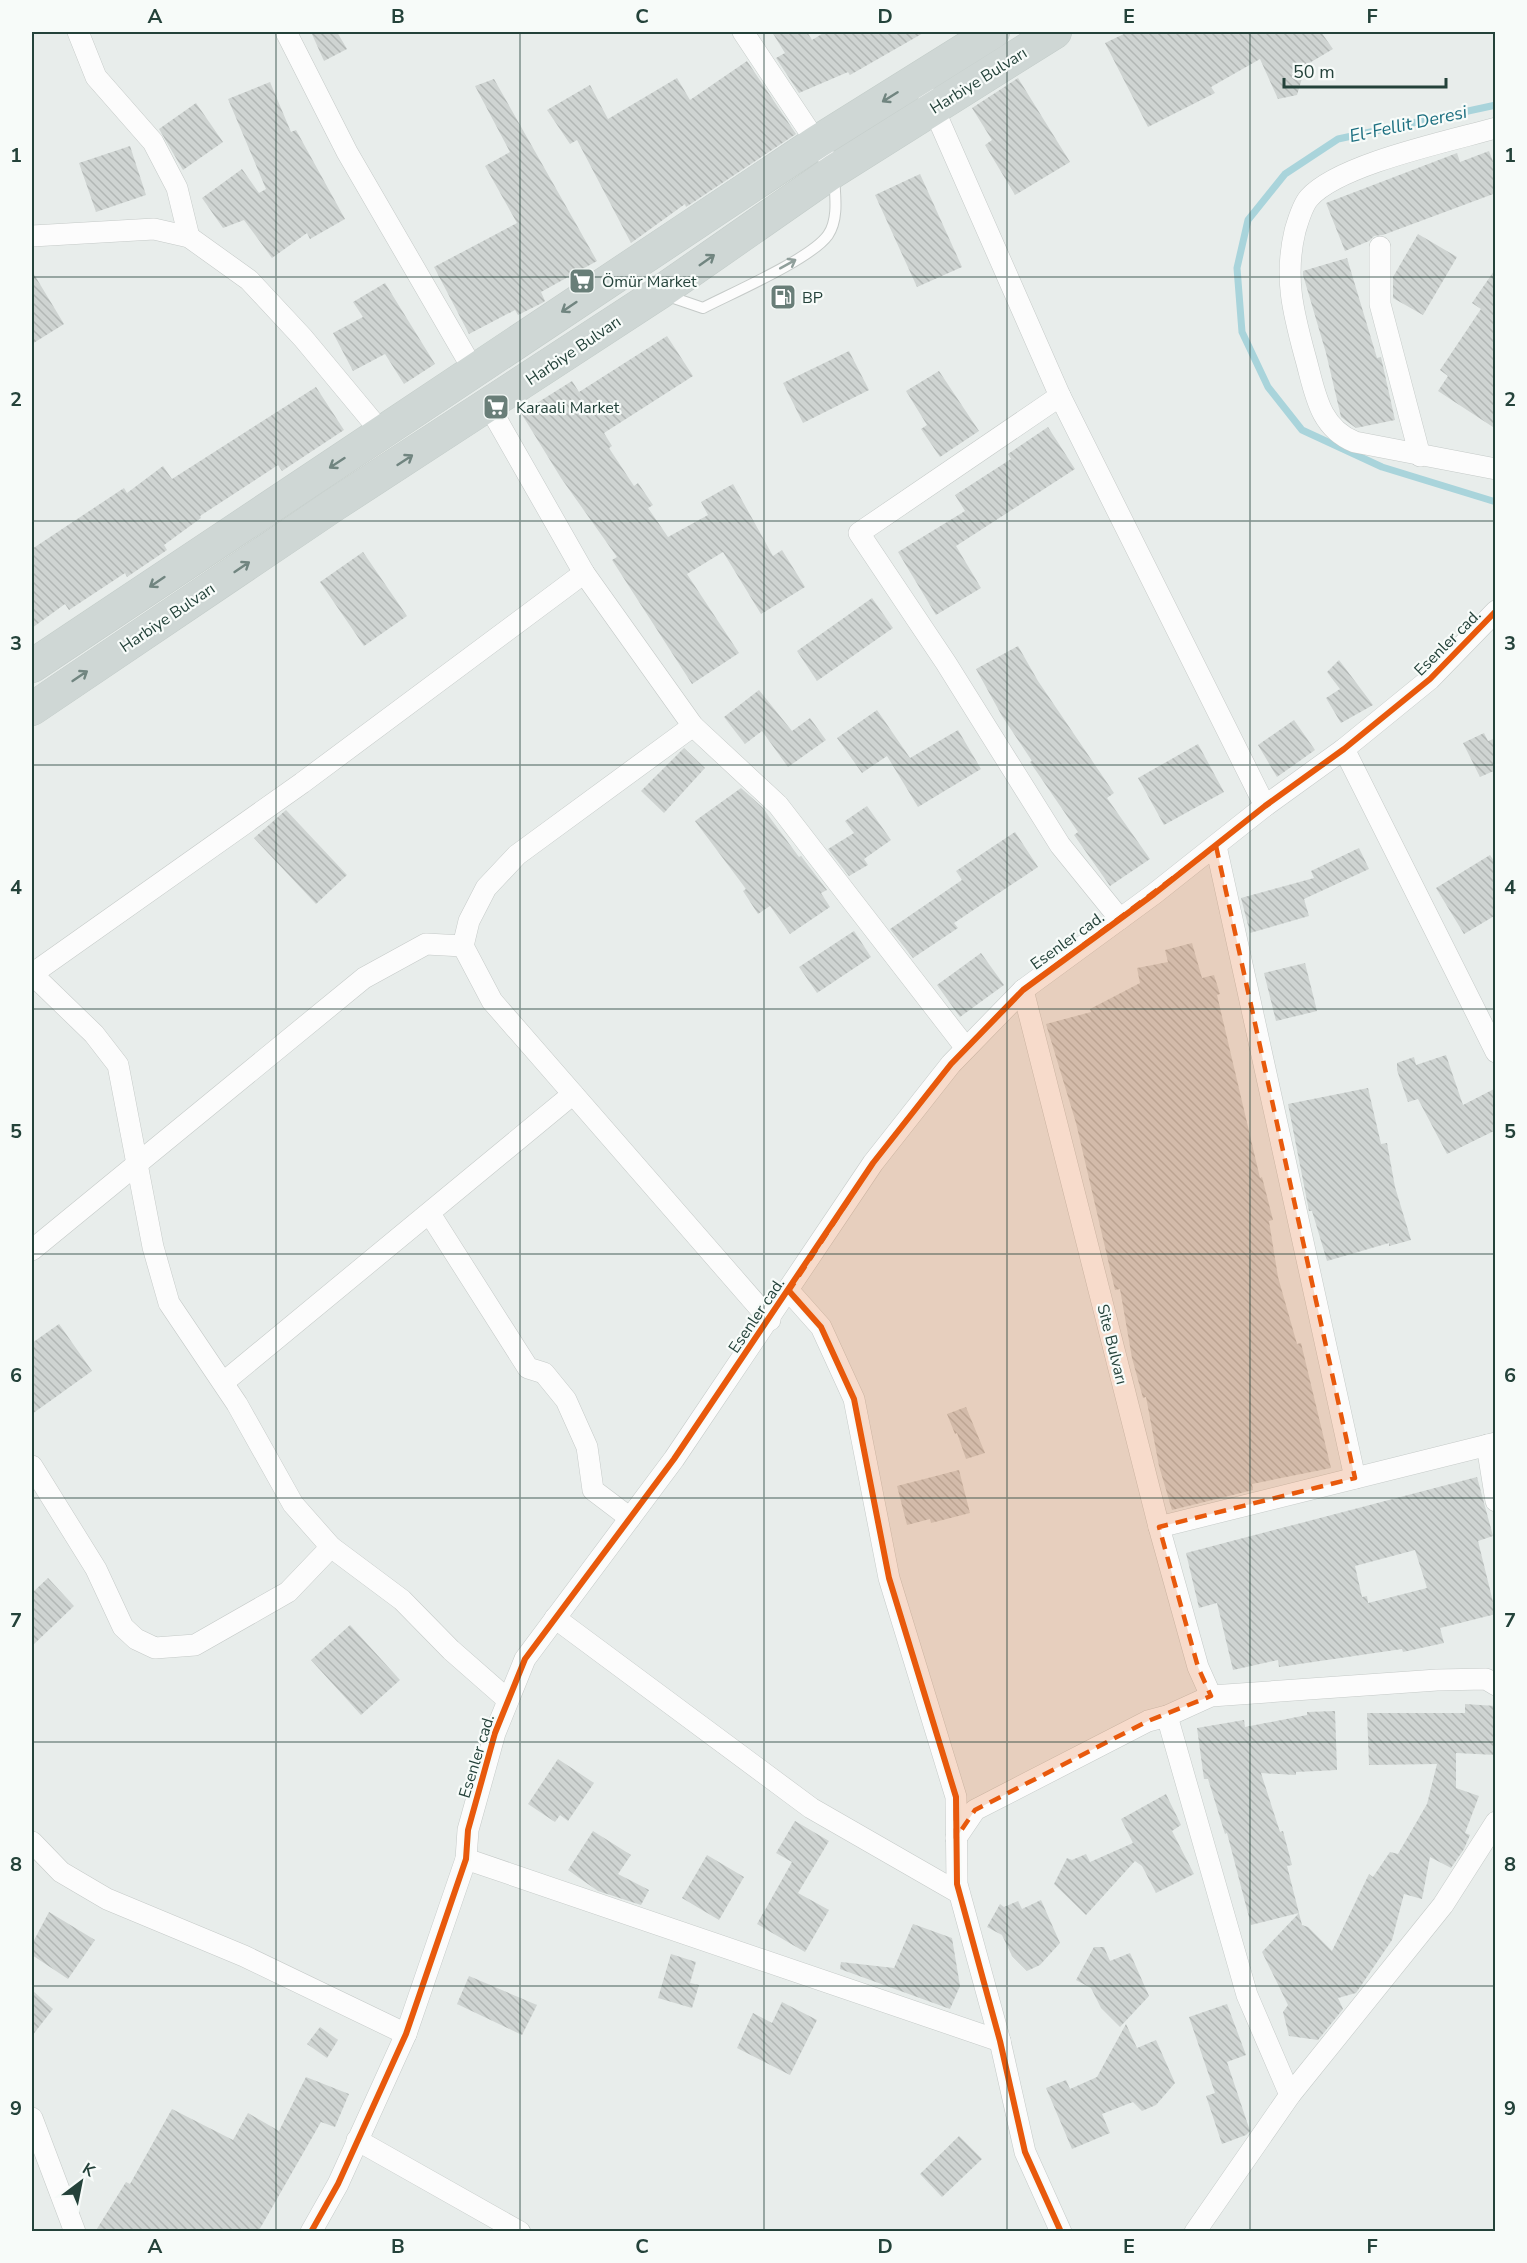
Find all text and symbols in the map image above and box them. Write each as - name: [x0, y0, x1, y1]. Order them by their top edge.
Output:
- text: A: [148, 3, 163, 30]
- text: B: [391, 3, 405, 30]
- text: C: [635, 3, 649, 30]
- text: D: [877, 3, 893, 30]
- text: E: [1123, 3, 1135, 30]
- text: F: [1366, 3, 1378, 30]
- street label: Harbiye Bulvarı: [926, 42, 1031, 119]
- scale bar: [1284, 51, 1446, 89]
- text: 50 m: [1293, 60, 1335, 84]
- one-way arrow: [882, 91, 899, 103]
- water label: El-Fellit Deresi: [1347, 100, 1470, 148]
- text: 1: [10, 142, 22, 169]
- text: 1: [1504, 142, 1516, 169]
- one-way arrow: [699, 253, 715, 266]
- one-way arrow: [779, 258, 796, 270]
- supermarket icon: Ömür Market: [567, 266, 597, 296]
- place label: Ömür Market: [602, 271, 697, 293]
- fuel station icon: BP: [768, 282, 798, 312]
- place label: BP: [802, 287, 823, 309]
- one-way arrow: [561, 302, 578, 314]
- street label: Harbiye Bulvarı: [522, 311, 626, 391]
- text: 2: [10, 386, 22, 413]
- text: 2: [1504, 386, 1516, 413]
- supermarket icon: Karaali Market: [481, 392, 511, 422]
- place label: Karaali Market: [516, 397, 620, 419]
- one-way arrow: [396, 454, 412, 466]
- one-way arrow: [329, 457, 346, 469]
- one-way arrow: [233, 561, 249, 573]
- one-way arrow: [150, 576, 166, 588]
- street label: Harbiye Bulvarı: [116, 578, 220, 658]
- street label: Esenler cad.: [1409, 604, 1486, 681]
- text: 3: [10, 630, 22, 657]
- text: 3: [1504, 630, 1516, 657]
- one-way arrow: [71, 670, 88, 682]
- text: 4: [10, 874, 22, 901]
- text: 4: [1504, 874, 1516, 901]
- street label: Esenler cad.: [1026, 907, 1109, 975]
- text: 5: [10, 1118, 22, 1145]
- text: 5: [1504, 1118, 1516, 1145]
- street label: Esenler cad.: [724, 1274, 790, 1357]
- street label: Site Bulvarı: [1091, 1302, 1133, 1387]
- text: 6: [10, 1362, 22, 1389]
- text: 6: [1504, 1362, 1516, 1389]
- text: 7: [10, 1607, 22, 1634]
- text: 7: [1504, 1607, 1516, 1634]
- street label: Esenler cad.: [454, 1712, 500, 1801]
- text: 8: [10, 1851, 22, 1878]
- text: 8: [1504, 1851, 1516, 1878]
- text: 9: [10, 2095, 22, 2122]
- text: 9: [1504, 2095, 1516, 2122]
- north arrow: [51, 2152, 111, 2212]
- text: K: [78, 2158, 100, 2183]
- text: A: [148, 2233, 163, 2260]
- text: B: [391, 2233, 405, 2260]
- text: C: [635, 2233, 649, 2260]
- text: D: [877, 2233, 893, 2260]
- text: E: [1123, 2233, 1135, 2260]
- text: F: [1366, 2233, 1378, 2260]

